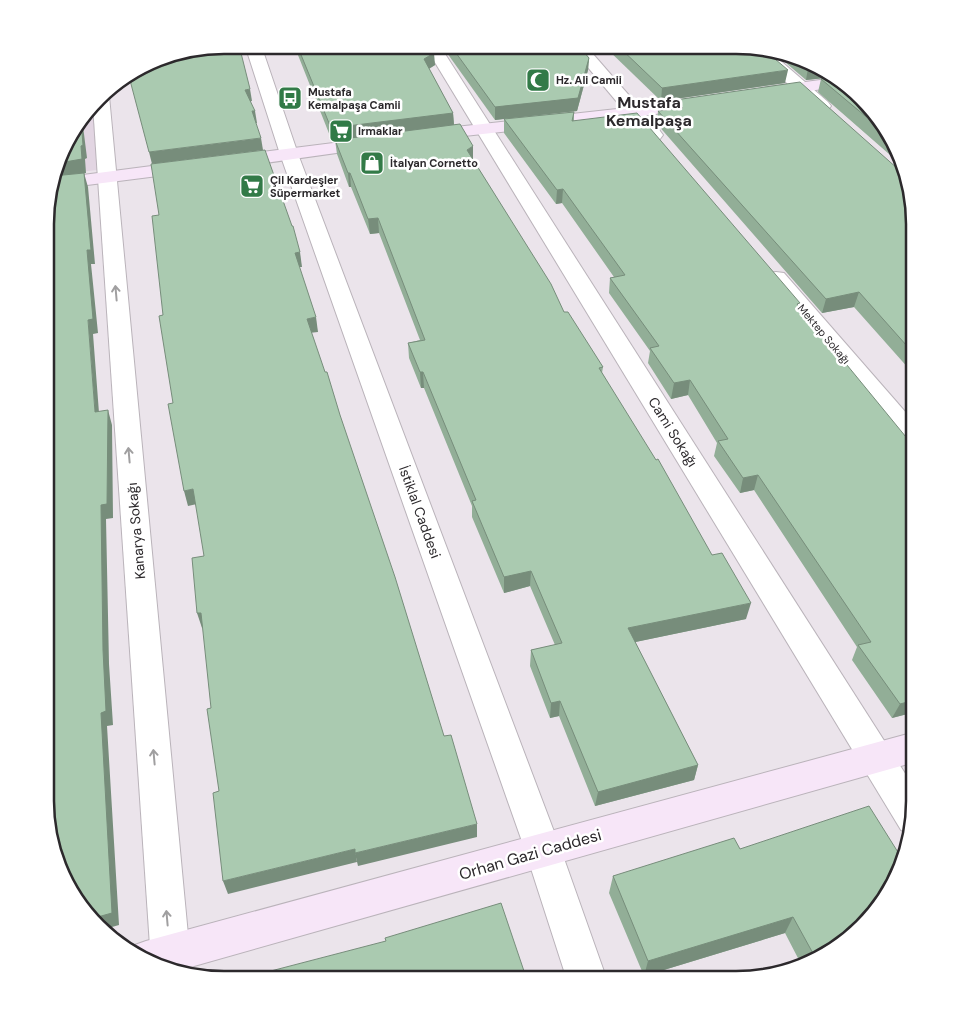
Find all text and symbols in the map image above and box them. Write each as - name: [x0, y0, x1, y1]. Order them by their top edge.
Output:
- mosque icon: Hz. Ali Camii: [525, 67, 551, 93]
- place label: Hz. Ali Camii: [556, 73, 622, 87]
- bus stop icon: Mustafa Kemalpaşa Camii: [277, 85, 303, 111]
- place label: Mustafa Kemalpaşa Camii: [308, 85, 401, 112]
- district label: Mustafa Kemalpaşa: [606, 92, 692, 131]
- supermarket icon: Irmaklar: [328, 118, 354, 144]
- place label: Irmaklar: [358, 124, 403, 138]
- shop icon: İtalyan Cornetto: [359, 150, 385, 176]
- place label: İtalyan Cornetto: [390, 156, 478, 170]
- supermarket icon: Çil Kardeşler Süpermarket: [239, 173, 265, 199]
- place label: Çil Kardeşler Süpermarket: [270, 173, 340, 200]
- one-way arrow: [111, 285, 121, 301]
- street label: Mektep Sokağı: [795, 301, 853, 367]
- street label: Cami Sokağı: [644, 394, 702, 470]
- one-way arrow: [125, 447, 134, 463]
- street label: İstiklal Caddesi: [395, 463, 445, 561]
- street label: Kanarya Sokağı: [123, 482, 149, 580]
- one-way arrow: [149, 749, 159, 765]
- street label: Orhan Gazi Caddesi: [457, 824, 604, 885]
- one-way arrow: [163, 911, 172, 927]

